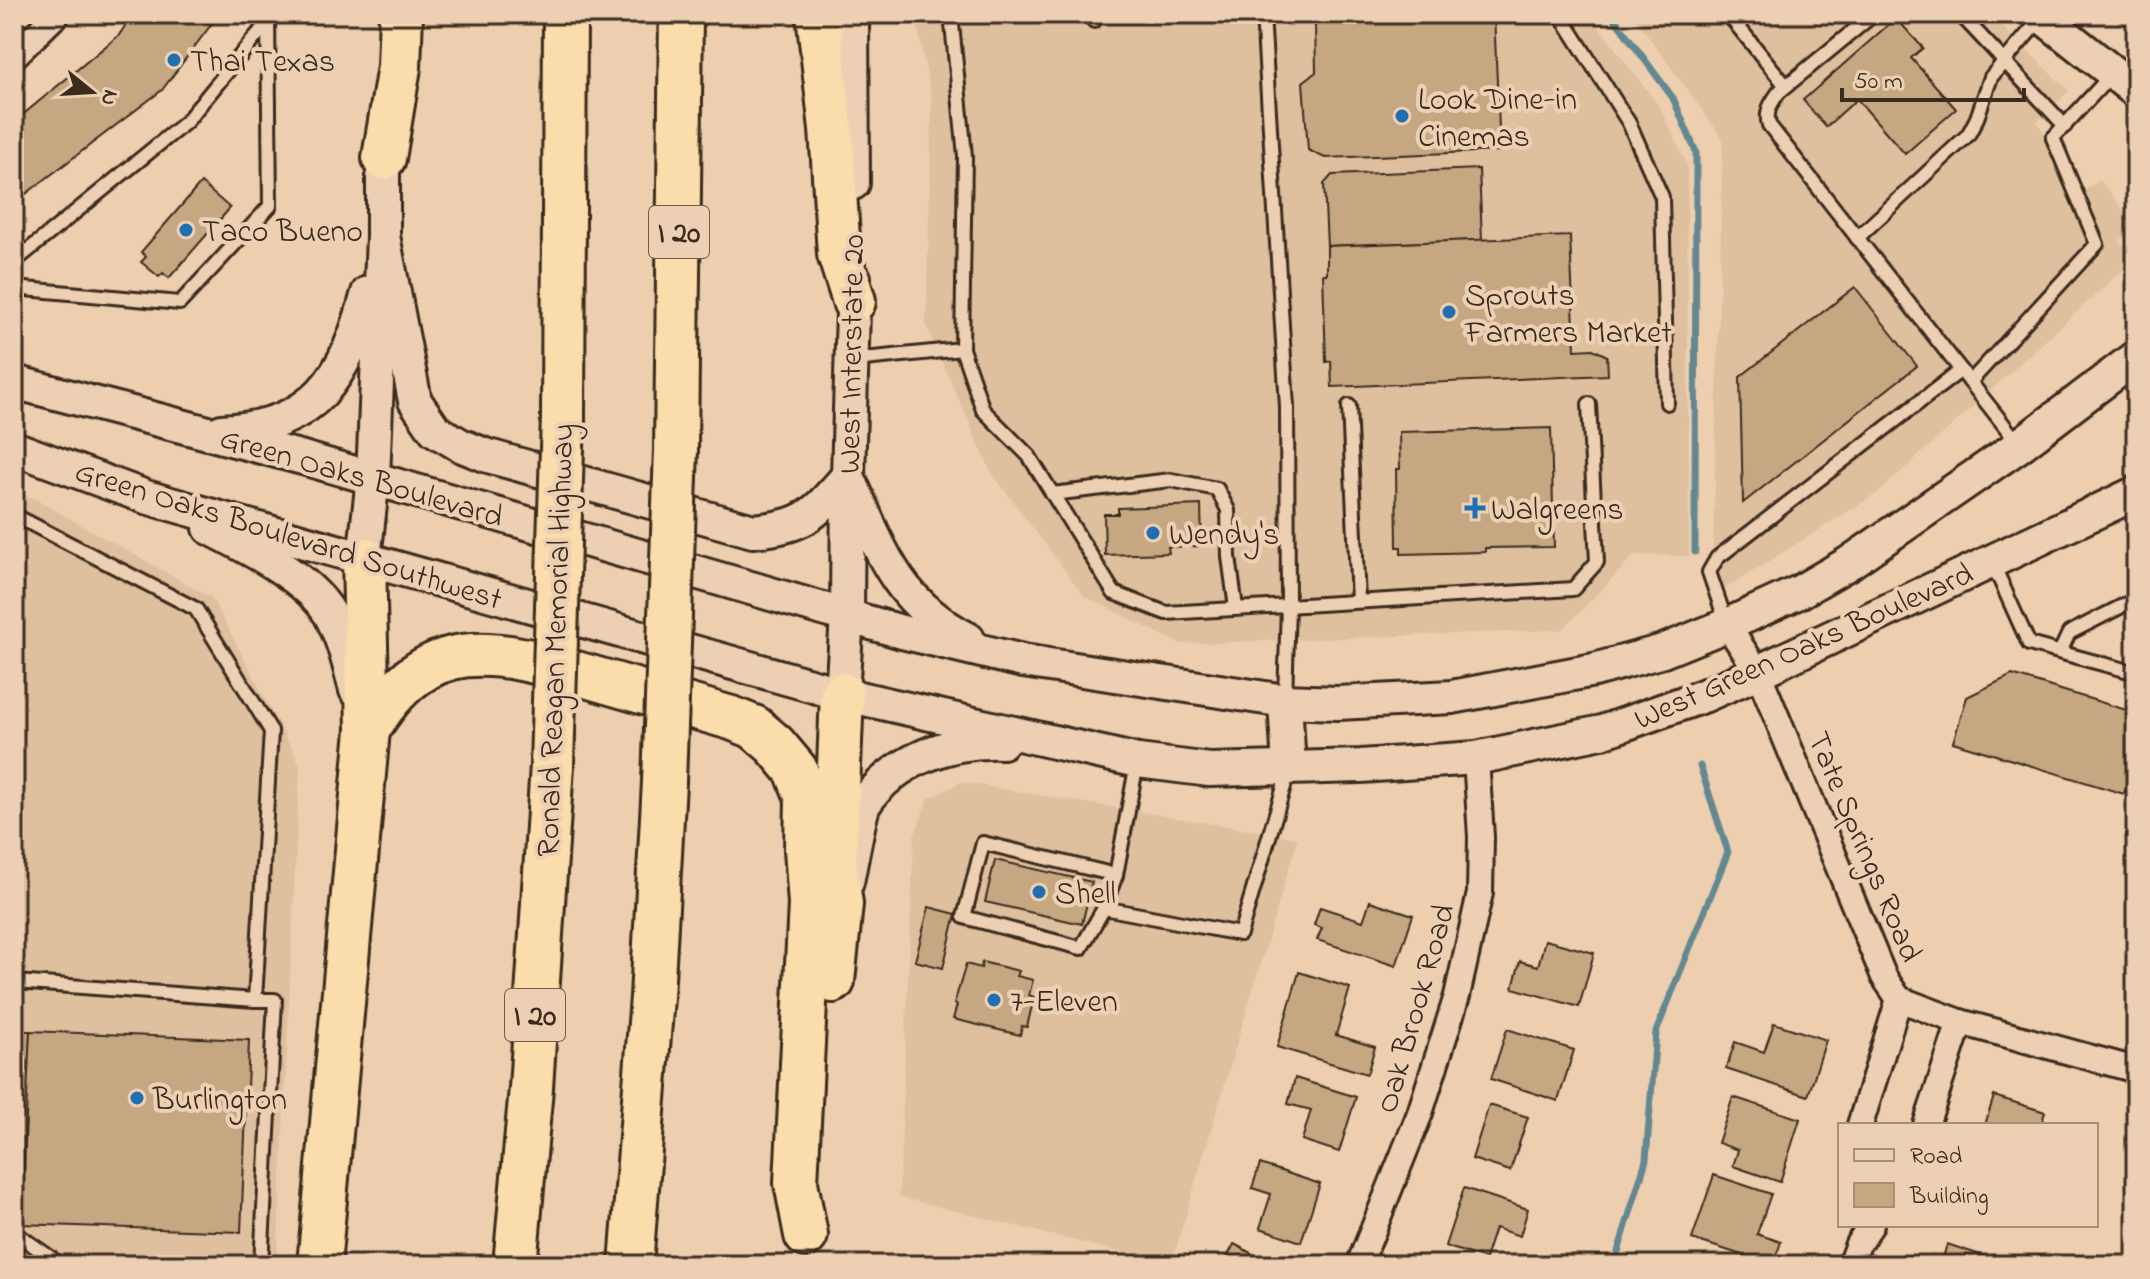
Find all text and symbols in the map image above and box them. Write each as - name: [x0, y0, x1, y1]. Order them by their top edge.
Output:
- place label: Thai Texas: [190, 40, 335, 87]
- marker: Thai Texas: [165, 51, 183, 69]
- north arrow: [52, 52, 132, 132]
- scale bar: [1842, 52, 2024, 102]
- text: 50 m: [1854, 65, 1903, 100]
- place label: Look Dine-in Cinemas: [1418, 78, 1577, 162]
- text: N: [91, 85, 126, 109]
- marker: Look Dine-in Cinemas: [1393, 107, 1411, 125]
- road number: I 20: [649, 206, 709, 258]
- place label: Taco Bueno: [202, 210, 363, 257]
- marker: Taco Bueno: [177, 221, 195, 239]
- street label: West Interstate 20: [828, 234, 879, 474]
- place label: Sprouts Farmers Market: [1464, 274, 1672, 358]
- marker: Sprouts Farmers Market: [1440, 303, 1458, 321]
- street label: Green Oaks Boulevard: [214, 416, 508, 542]
- street label: Ronald Reagan Memorial Highway: [526, 423, 589, 858]
- street label: Green Oaks Boulevard Southwest: [69, 450, 508, 625]
- place label: Walgreens: [1491, 488, 1624, 535]
- marker: Walgreens: [1466, 499, 1484, 517]
- place label: Wendy's: [1169, 513, 1279, 560]
- marker: Wendy's: [1144, 524, 1162, 542]
- street label: West Green Oaks Boulevard: [1627, 552, 1982, 744]
- street label: Tate Springs Road: [1793, 725, 1933, 970]
- place label: Shell: [1055, 872, 1116, 919]
- marker: Shell: [1030, 883, 1048, 901]
- street label: Oak Brook Road: [1365, 899, 1470, 1119]
- place label: 7-Eleven: [1010, 980, 1118, 1027]
- road number: I 20: [505, 989, 565, 1041]
- marker: 7-Eleven: [985, 991, 1003, 1009]
- place label: Burlington: [152, 1078, 287, 1125]
- marker: Burlington: [128, 1089, 146, 1107]
- legend: [1838, 1123, 2098, 1227]
- text: Road: [1910, 1140, 1963, 1175]
- text: Building: [1909, 1180, 1989, 1215]

